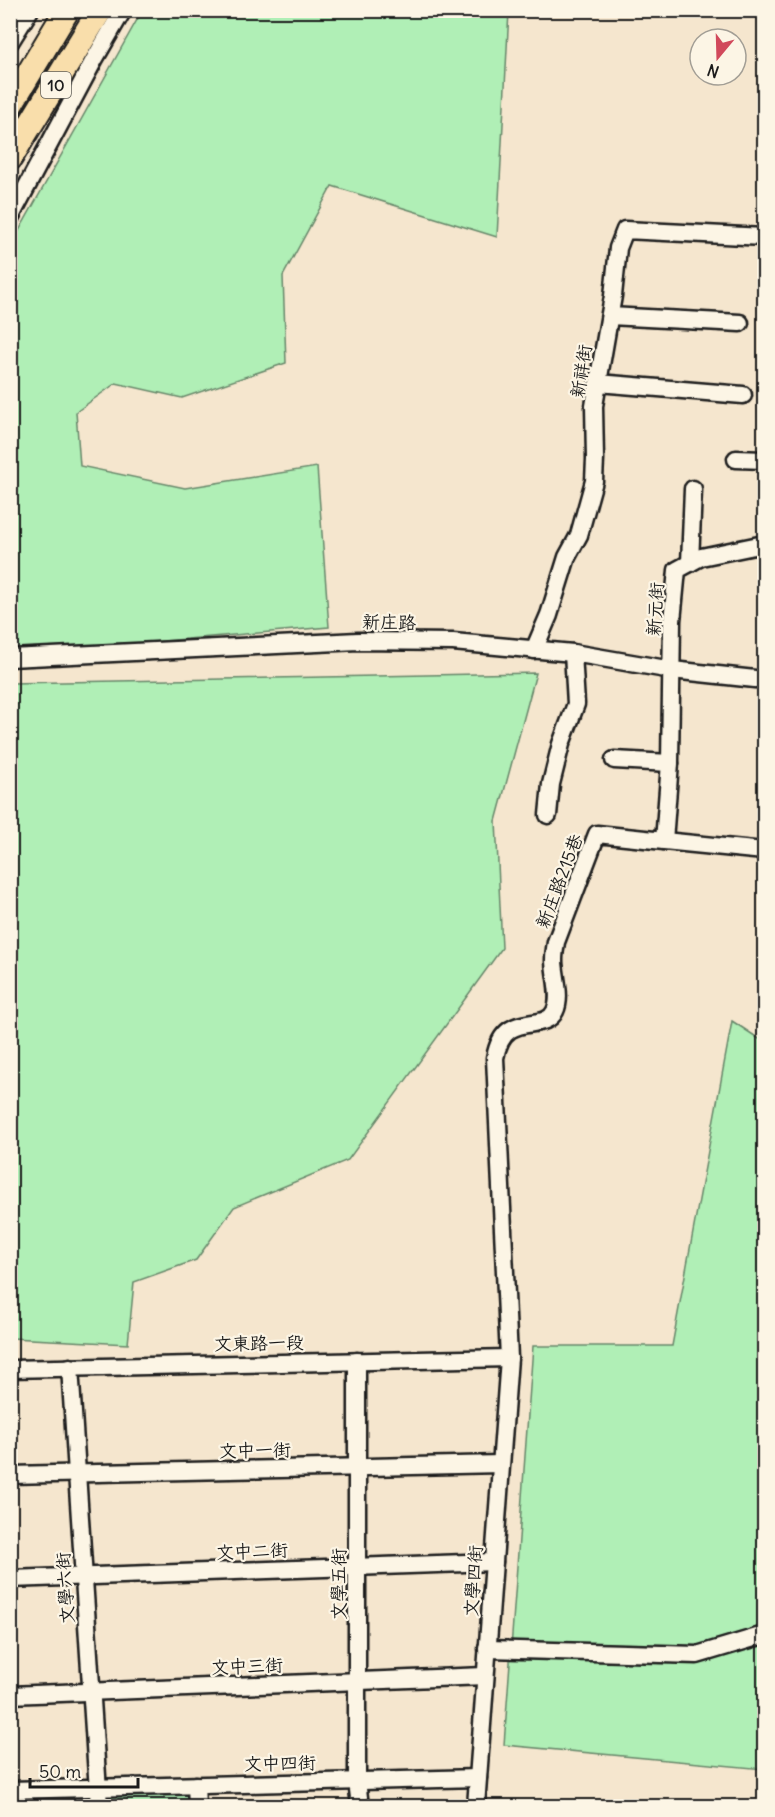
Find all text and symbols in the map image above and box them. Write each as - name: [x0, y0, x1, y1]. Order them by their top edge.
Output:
- north arrow: [688, 27, 748, 87]
- text: N: [705, 60, 722, 82]
- road number: 10: [41, 72, 71, 98]
- street label: 新祥街: [565, 343, 597, 399]
- street label: 新元街: [642, 581, 668, 637]
- street label: 新庄路: [362, 610, 416, 634]
- street label: 新庄路215巷: [530, 830, 588, 932]
- street label: 文東路一段: [214, 1331, 304, 1355]
- street label: 文中一街: [219, 1438, 291, 1462]
- street label: 文中二街: [216, 1538, 288, 1564]
- street label: 文學四街: [459, 1544, 487, 1618]
- street label: 文學五街: [327, 1548, 350, 1620]
- street label: 文學六街: [51, 1551, 79, 1625]
- street label: 文中三街: [211, 1653, 283, 1679]
- scale bar: [30, 1751, 138, 1789]
- street label: 文中四街: [244, 1751, 316, 1775]
- text: 50 m: [39, 1760, 81, 1783]

